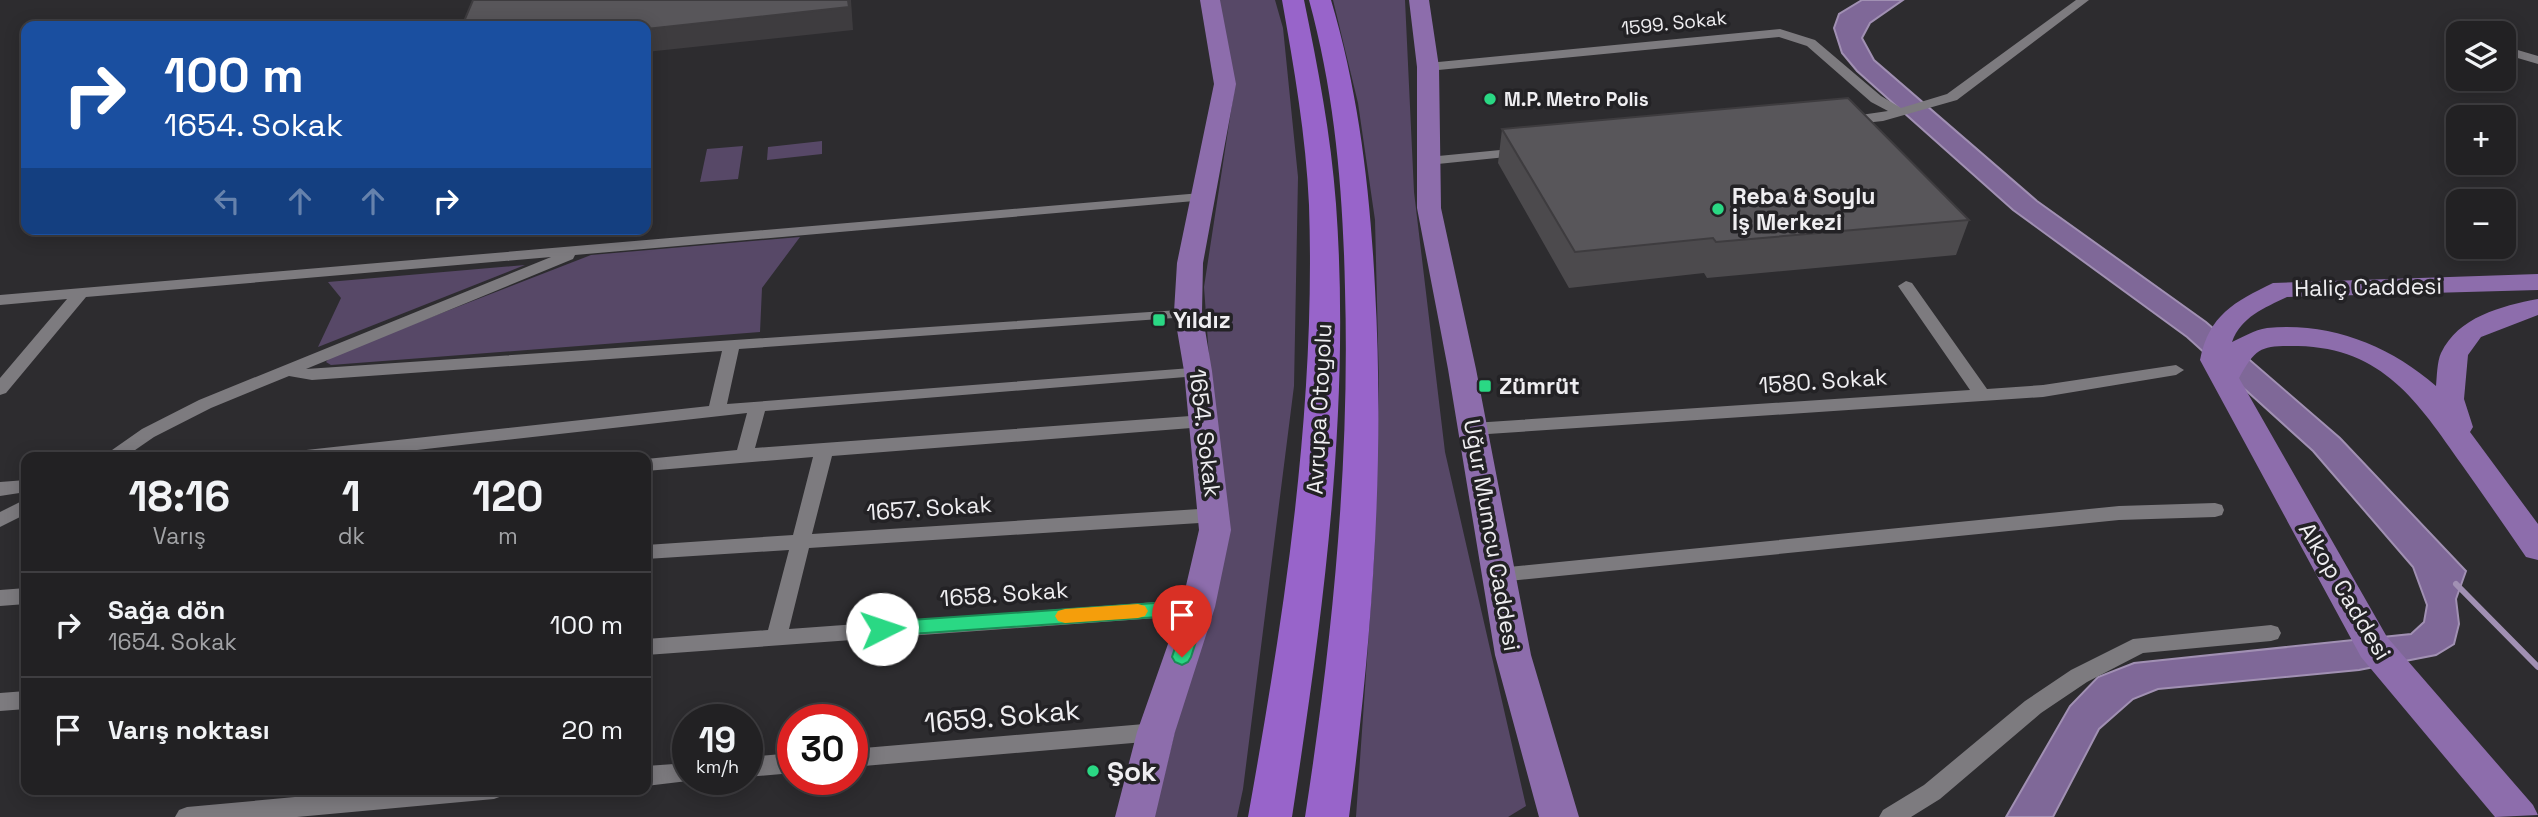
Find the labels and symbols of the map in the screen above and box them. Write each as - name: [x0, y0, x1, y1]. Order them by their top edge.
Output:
- street label: 1599. Sokak: [1620, 5, 1728, 41]
- place label: M.P. Metro Polis: [1504, 87, 1649, 112]
- marker: M.P. Metro Polis: [1482, 91, 1498, 107]
- place label: Reba & Soylu İş Merkezi: [1732, 181, 1876, 237]
- marker: Reba & Soylu İş Merkezi: [1710, 201, 1726, 217]
- street label: Haliç Caddesi: [2294, 271, 2442, 303]
- place label: Yıldız: [1173, 305, 1231, 335]
- marker: Yıldız: [1151, 312, 1167, 328]
- street label: Avrupa Otoyolu: [1300, 323, 1338, 495]
- street label: 1580. Sokak: [1758, 362, 1888, 400]
- street label: 1654. Sokak: [1182, 367, 1228, 499]
- place label: Zümrüt: [1499, 371, 1580, 401]
- marker: Zümrüt: [1477, 378, 1493, 394]
- street label: Uğur Mumcu Caddesi: [1457, 417, 1527, 653]
- street label: 1657. Sokak: [865, 489, 993, 527]
- street label: Alkop Caddesi: [2292, 517, 2398, 665]
- street label: 1658. Sokak: [939, 575, 1069, 613]
- pin: [1152, 585, 1212, 657]
- position arrow: [845, 592, 919, 666]
- street label: 1659. Sokak: [923, 691, 1081, 741]
- speed limit sign: 30: [777, 704, 868, 795]
- place label: Şok: [1107, 753, 1157, 789]
- marker: Şok: [1085, 763, 1101, 779]

